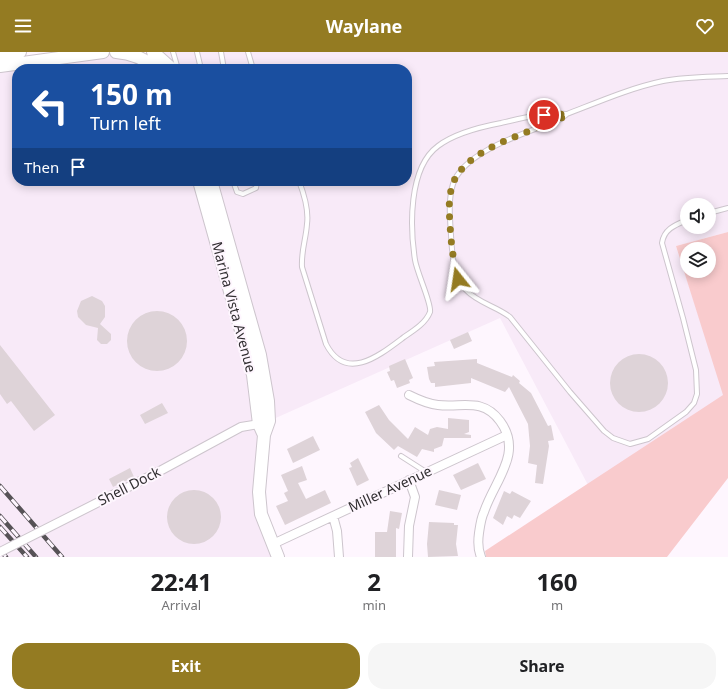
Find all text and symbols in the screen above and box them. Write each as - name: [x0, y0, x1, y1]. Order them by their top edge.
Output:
- text: Waylane: [326, 14, 402, 38]
- icon: menu: [12, 15, 34, 37]
- icon: heart: [694, 15, 716, 37]
- text: 150 m: [90, 75, 173, 113]
- icon: left: [24, 80, 76, 132]
- pin: [527, 98, 561, 132]
- icon: arrive: [533, 104, 555, 126]
- text: Turn left: [90, 111, 161, 135]
- icon: arrive: [67, 156, 89, 178]
- text: Then: [24, 157, 59, 177]
- map controls: [680, 198, 716, 278]
- button: sound: [680, 198, 716, 234]
- street label: Marina Vista Avenue: [208, 239, 261, 374]
- button: layers: [680, 242, 716, 278]
- position arrow: [437, 258, 479, 300]
- street label: Shell Dock: [94, 461, 164, 509]
- street label: Miller Avenue: [345, 461, 435, 516]
- text: 22:41: [150, 565, 212, 598]
- text: 2: [367, 565, 381, 598]
- text: 160: [536, 565, 578, 598]
- text: Arrival: [161, 596, 201, 614]
- text: min: [362, 596, 386, 614]
- text: m: [551, 596, 563, 614]
- button: Exit: [12, 643, 360, 689]
- button: Share: [368, 643, 716, 689]

